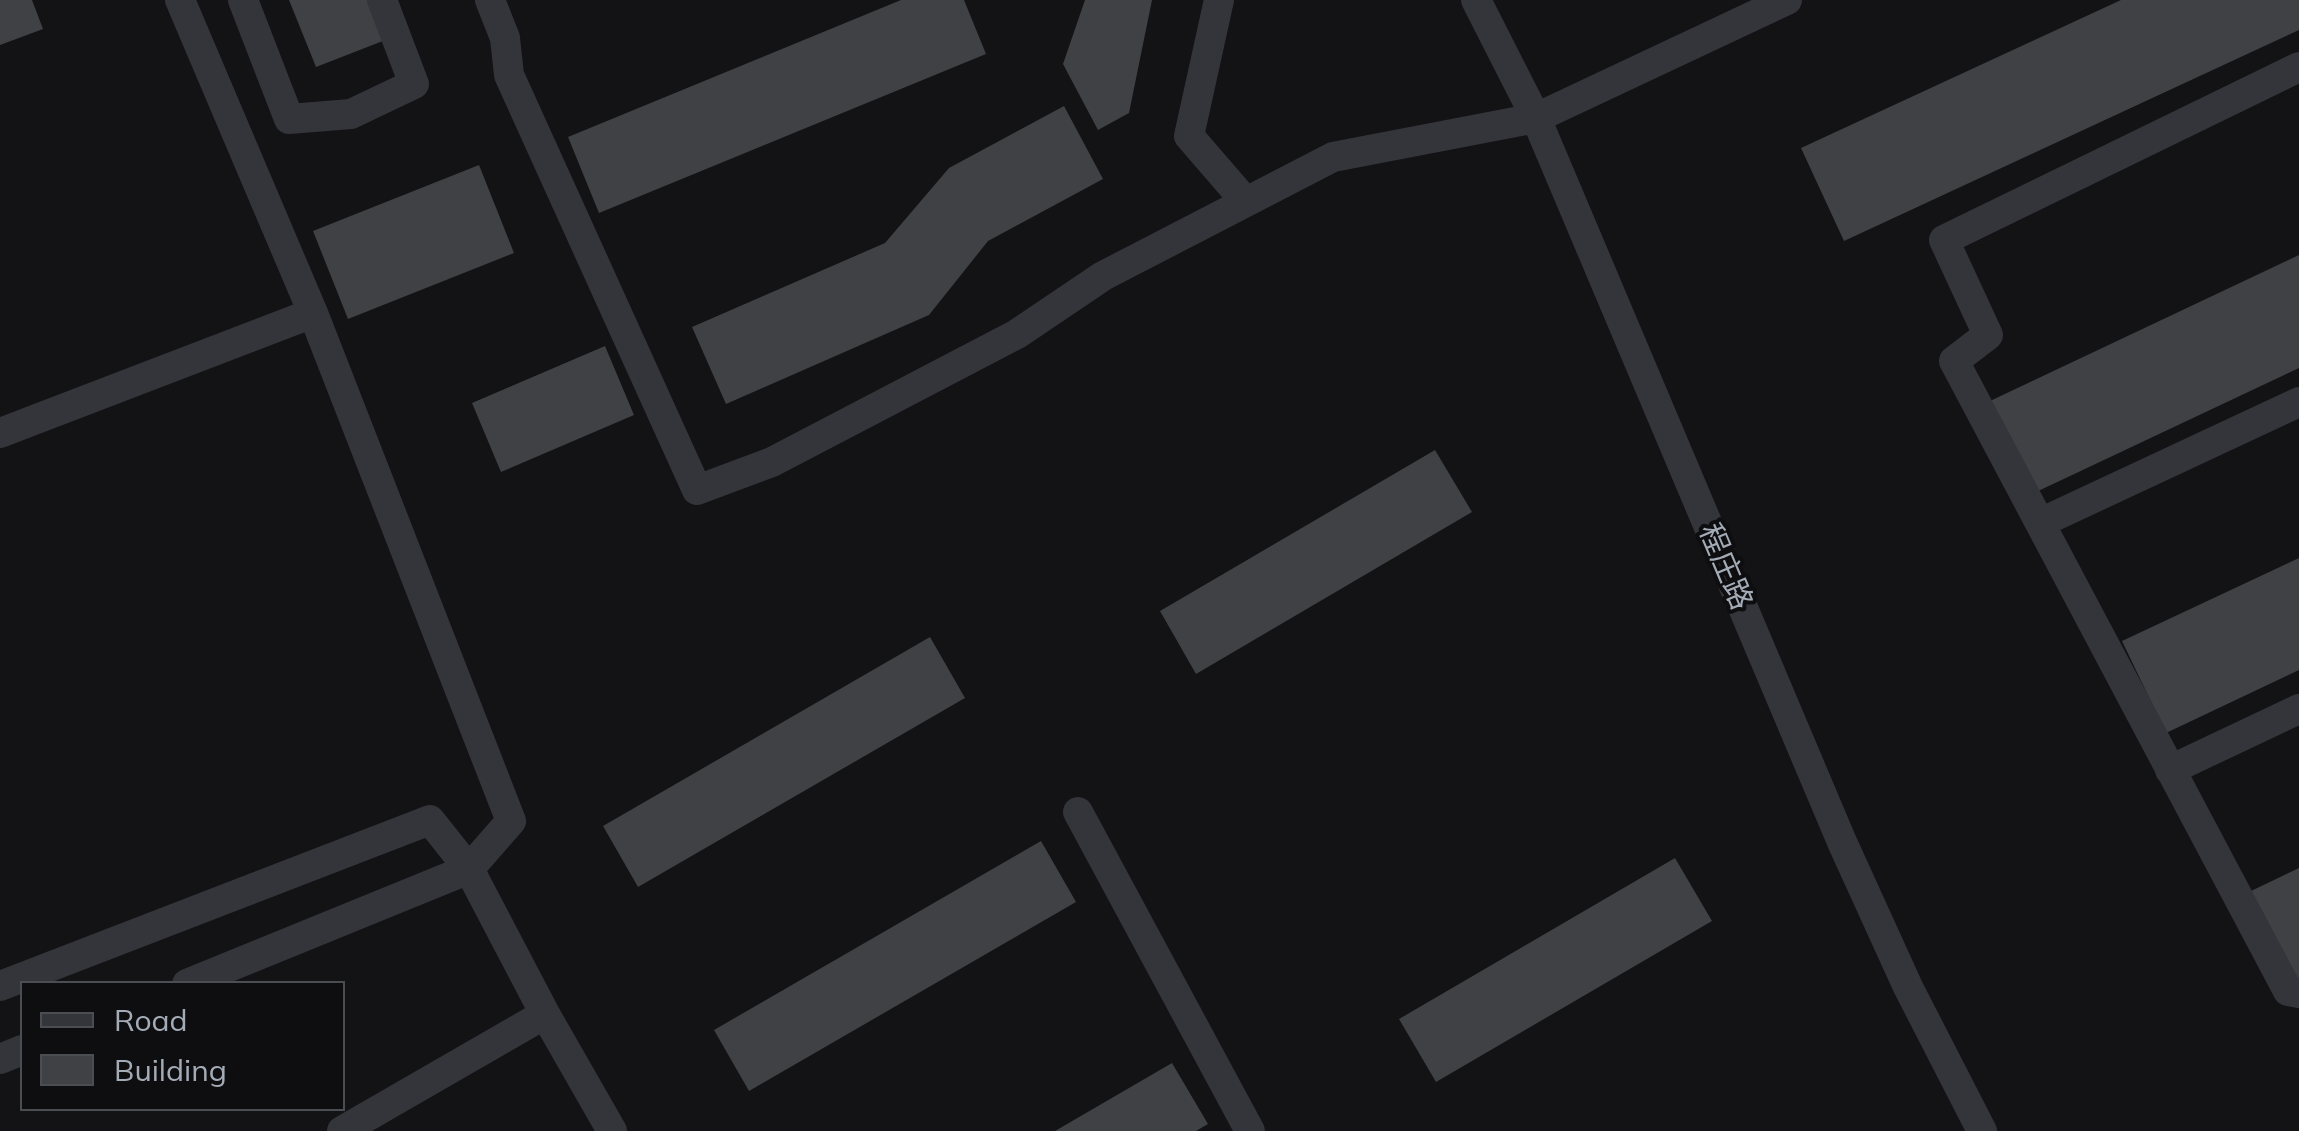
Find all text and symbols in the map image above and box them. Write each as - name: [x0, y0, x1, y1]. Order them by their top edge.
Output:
- street label: 程庄路: [1691, 519, 1759, 615]
- legend: [20, 981, 345, 1111]
- text: Road: [114, 1001, 188, 1039]
- text: Building: [114, 1051, 227, 1089]

